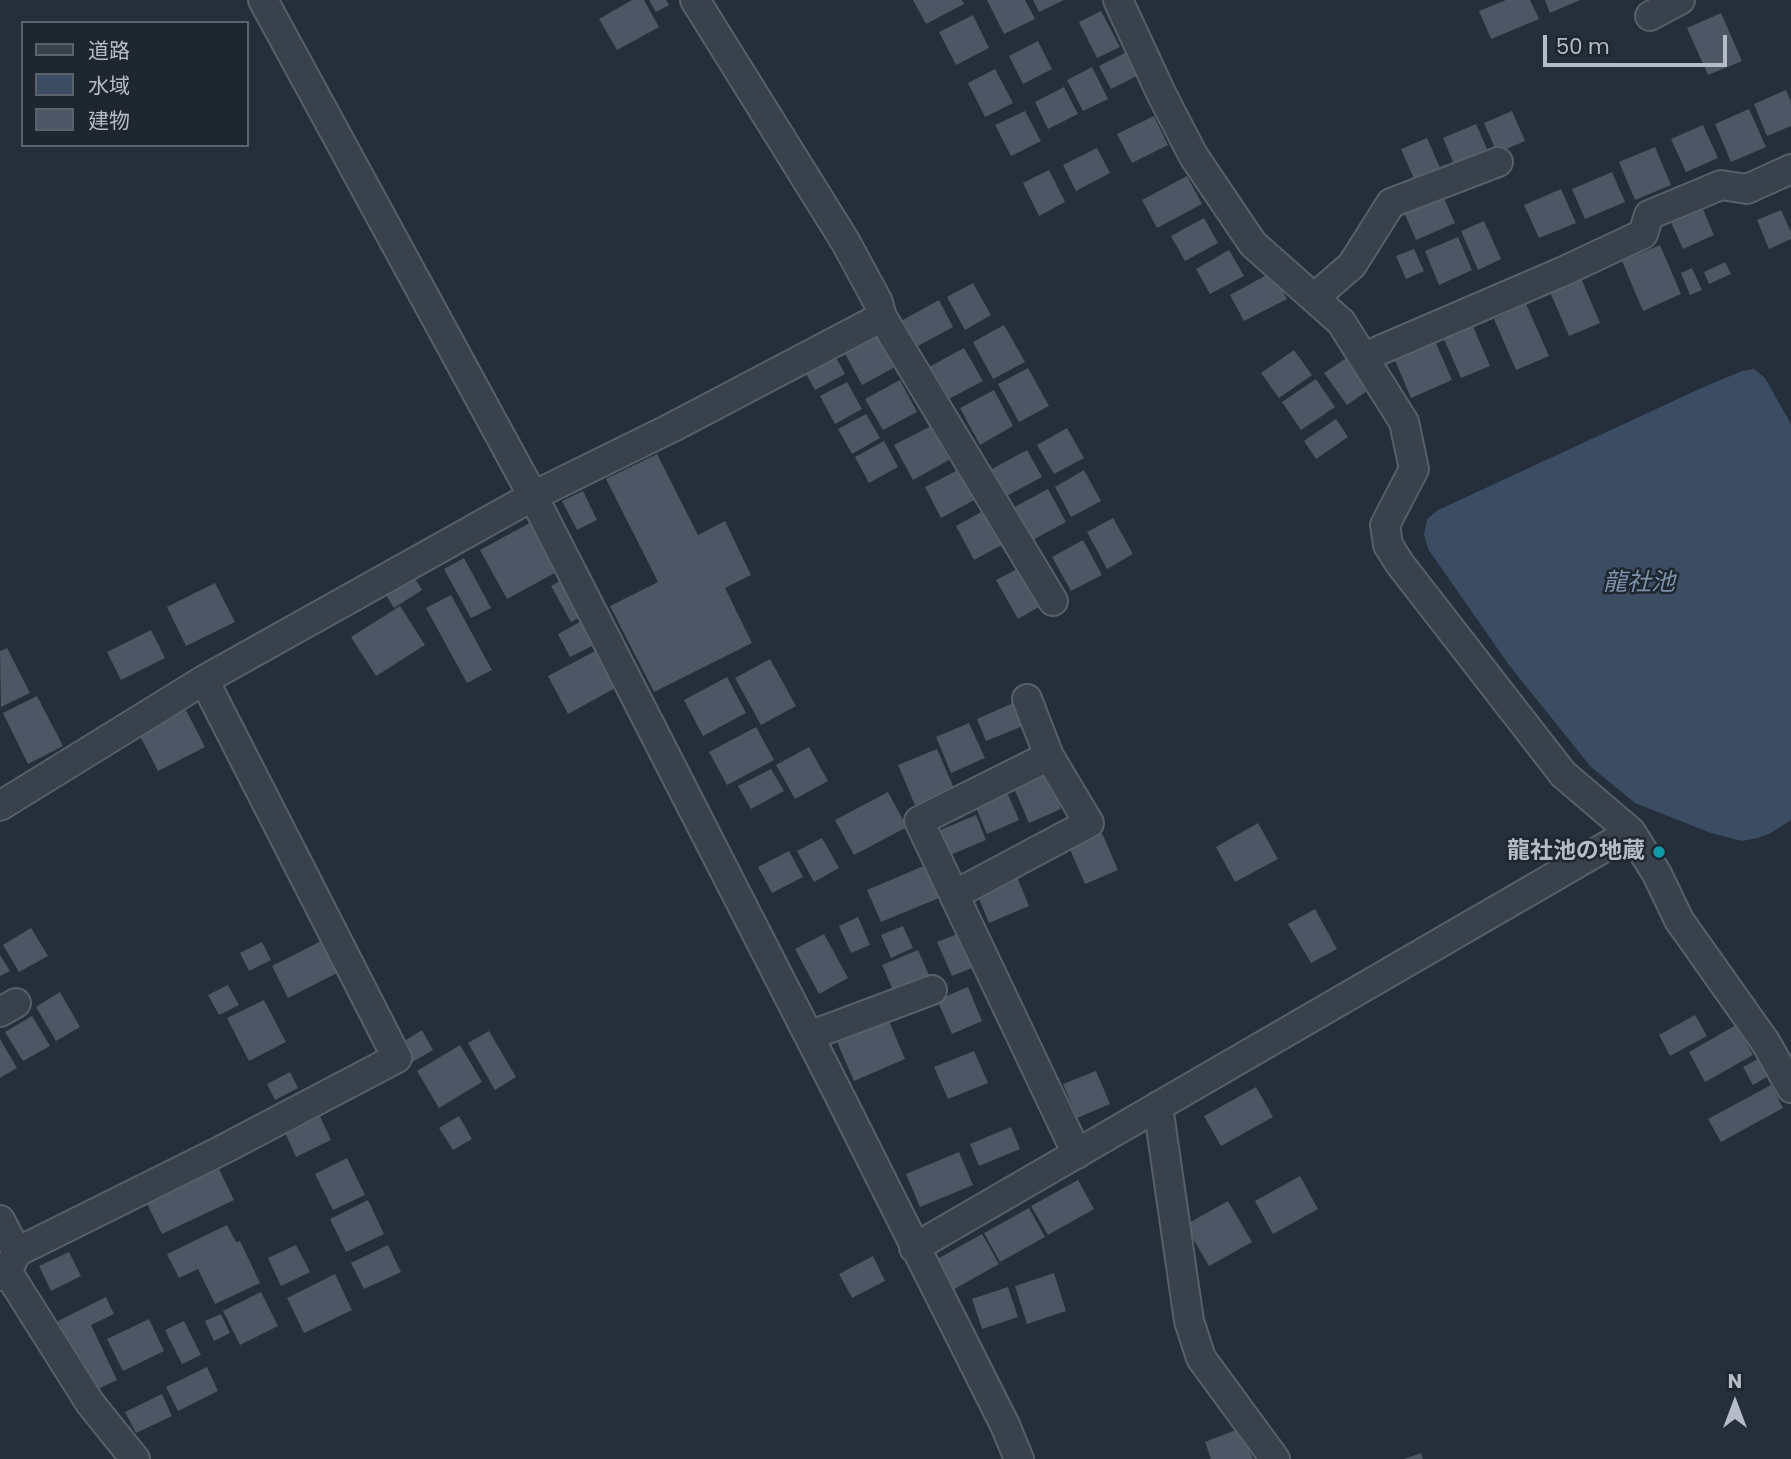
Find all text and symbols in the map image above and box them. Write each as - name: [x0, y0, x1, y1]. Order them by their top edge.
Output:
- legend: [21, 21, 248, 147]
- scale bar: [1546, 21, 1730, 65]
- text: 50 m: [1556, 32, 1610, 61]
- text: 道路: [88, 36, 130, 65]
- text: 水域: [88, 71, 130, 100]
- text: 建物: [88, 106, 130, 135]
- water label: 龍社池: [1603, 570, 1675, 598]
- place label: 龍社池の地蔵: [1507, 838, 1645, 866]
- marker: 龍社池の地蔵: [1651, 844, 1667, 860]
- north arrow: [1700, 1368, 1770, 1438]
- text: N: [1728, 1368, 1742, 1395]

